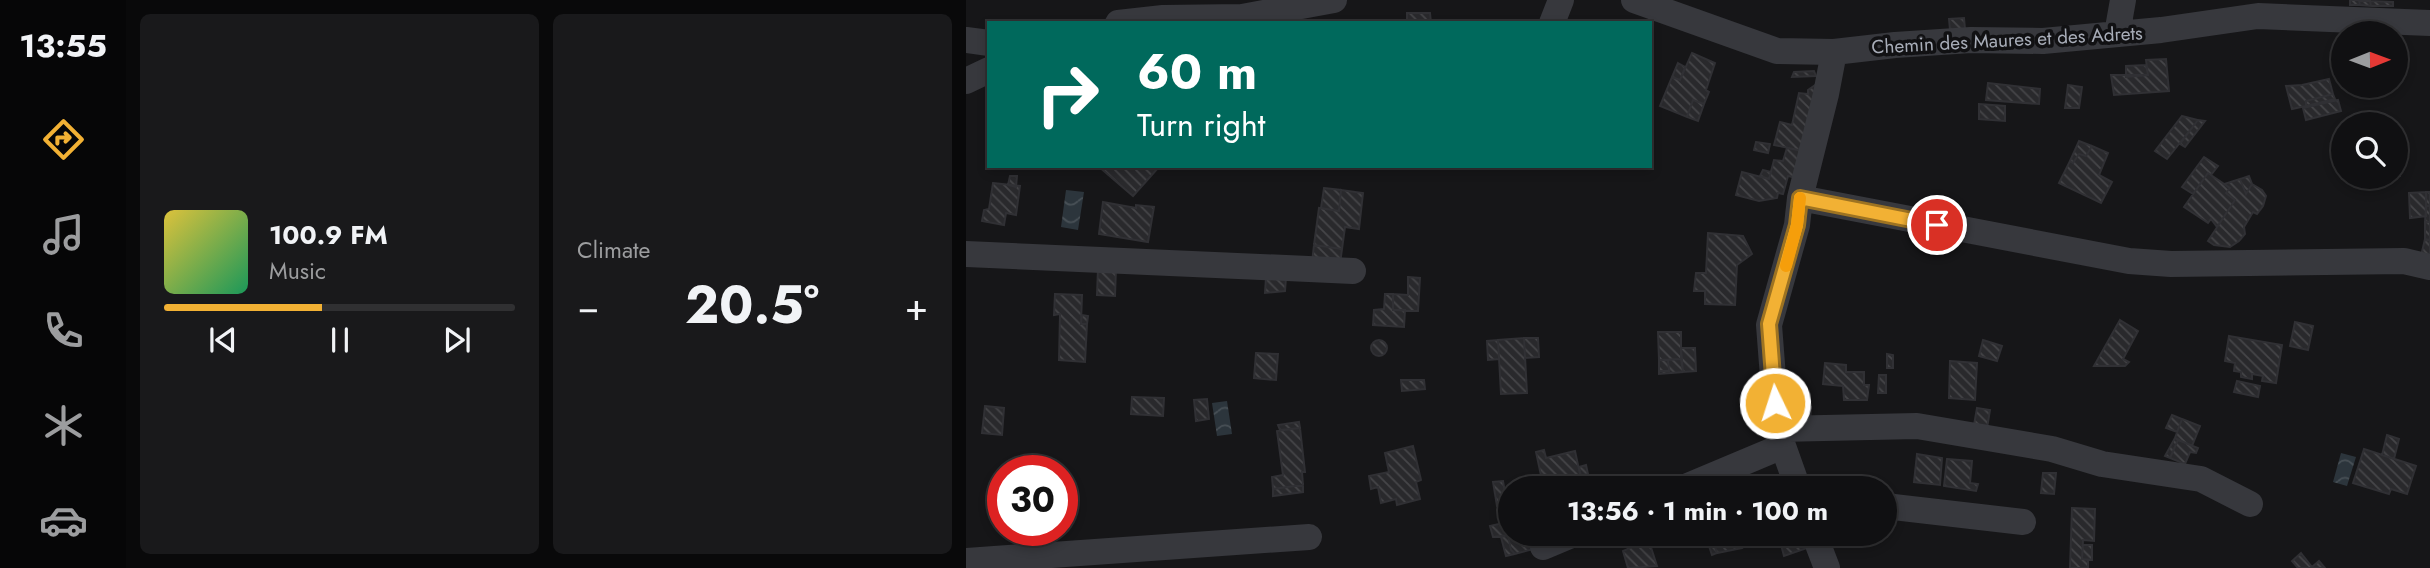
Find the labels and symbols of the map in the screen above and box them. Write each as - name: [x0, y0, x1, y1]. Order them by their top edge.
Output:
- street label: Chemin des Maures et des Adrets: [1871, 19, 2144, 61]
- north arrow: [2331, 21, 2408, 98]
- pin: [1907, 195, 1967, 255]
- position arrow: [1738, 366, 1812, 440]
- speed limit sign: 30: [987, 455, 1078, 546]

